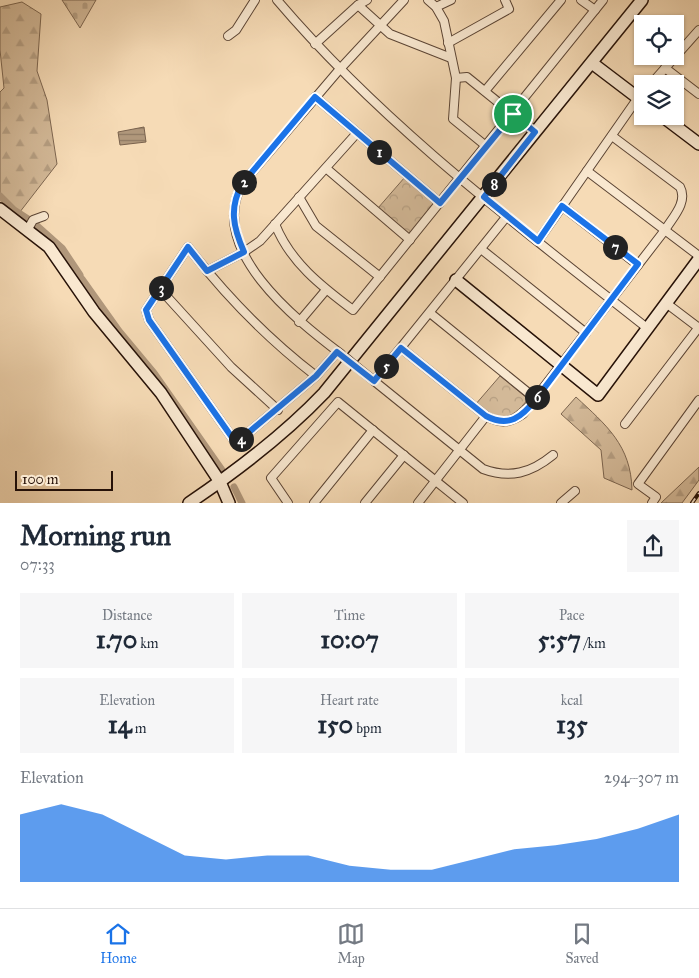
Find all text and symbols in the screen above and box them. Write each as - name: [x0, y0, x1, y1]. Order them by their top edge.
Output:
- map controls: [634, 15, 684, 125]
- button: locate: [634, 15, 684, 65]
- button: layers: [634, 75, 684, 125]
- pin: [492, 93, 534, 135]
- icon: arrive: [499, 100, 527, 128]
- pin: 1: [366, 140, 392, 164]
- text: 1: [377, 144, 382, 161]
- pin: 2: [232, 170, 256, 194]
- pin: 8: [482, 172, 506, 196]
- text: 2: [241, 174, 248, 191]
- text: 8: [491, 176, 498, 193]
- pin: 7: [602, 234, 628, 260]
- text: 7: [612, 239, 619, 256]
- pin: 3: [148, 276, 174, 300]
- text: 3: [159, 280, 164, 297]
- pin: 5: [374, 354, 398, 378]
- text: 5: [383, 358, 390, 375]
- pin: 6: [524, 384, 550, 410]
- text: 6: [534, 389, 541, 406]
- pin: 4: [228, 426, 254, 452]
- text: 4: [238, 431, 245, 448]
- scale bar: [15, 468, 112, 491]
- text: 100 m: [22, 471, 59, 488]
- text: Morning run: [20, 518, 171, 553]
- button: share: [627, 520, 679, 572]
- text: 07:33: [20, 555, 55, 574]
- text: Distance: [102, 607, 152, 624]
- text: Time: [334, 607, 365, 624]
- text: Pace: [559, 607, 585, 624]
- text: 1.70: [96, 624, 137, 655]
- text: 10:07: [320, 624, 379, 655]
- text: 5:57: [538, 624, 581, 655]
- text: km: [137, 635, 159, 652]
- text: /km: [581, 635, 606, 652]
- text: Elevation: [99, 692, 155, 709]
- text: Heart rate: [320, 692, 379, 709]
- text: kcal: [561, 692, 583, 709]
- text: 14: [108, 709, 132, 740]
- text: 150: [317, 709, 353, 740]
- text: 135: [556, 709, 588, 740]
- text: m: [132, 720, 146, 737]
- text: bpm: [353, 720, 382, 737]
- text: Elevation: [20, 768, 84, 787]
- text: 294–307 m: [604, 768, 679, 787]
- tab: Home: [100, 920, 137, 967]
- tab: Map: [337, 920, 365, 967]
- tab: Saved: [566, 920, 599, 967]

